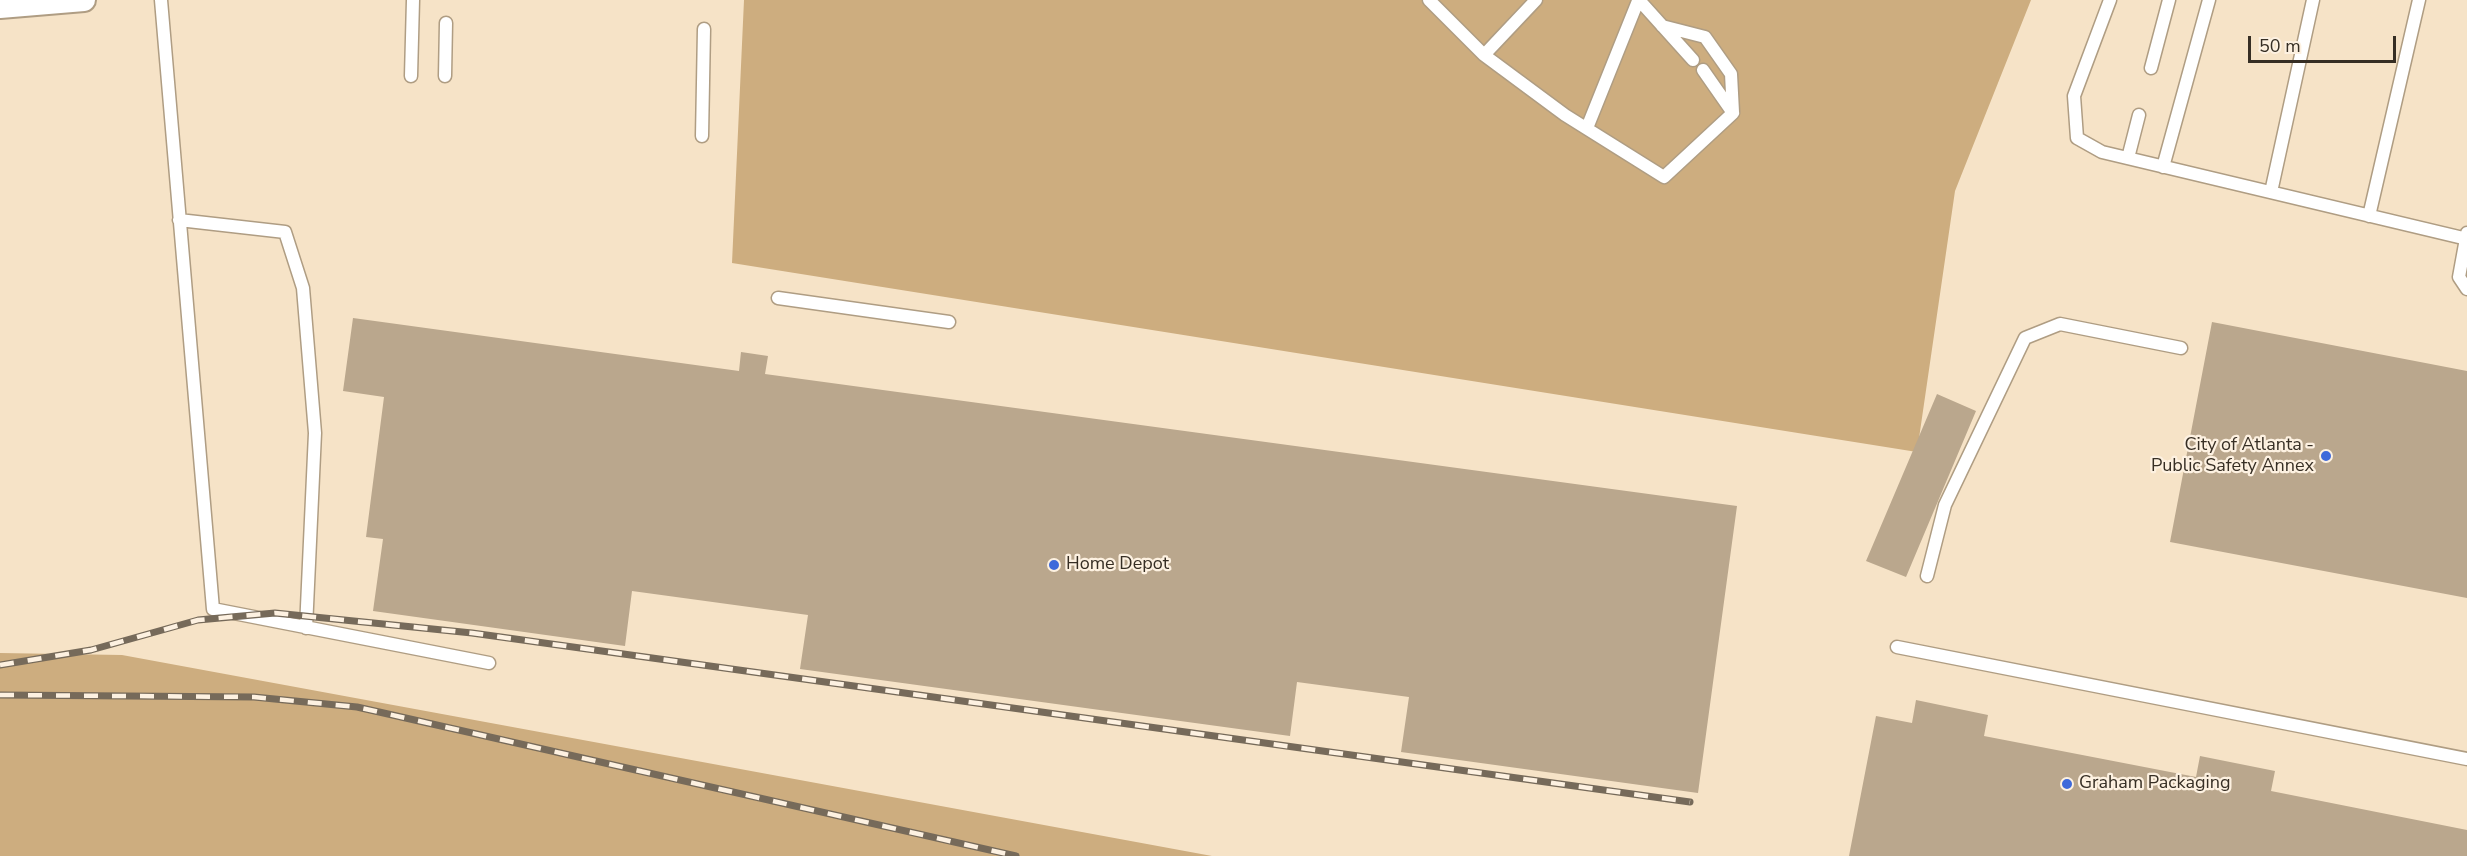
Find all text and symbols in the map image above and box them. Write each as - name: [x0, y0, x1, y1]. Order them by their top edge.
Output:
- scale bar: [2251, 24, 2400, 62]
- text: 50 m: [2259, 34, 2301, 58]
- place label: City of Atlanta - Public Safety Annex: [2151, 435, 2314, 478]
- marker: City of Atlanta - Public Safety Annex: [2319, 449, 2333, 463]
- place label: Home Depot: [1066, 554, 1169, 576]
- marker: Home Depot: [1047, 558, 1061, 572]
- place label: Graham Packaging: [2079, 773, 2231, 795]
- marker: Graham Packaging: [2060, 777, 2074, 791]

